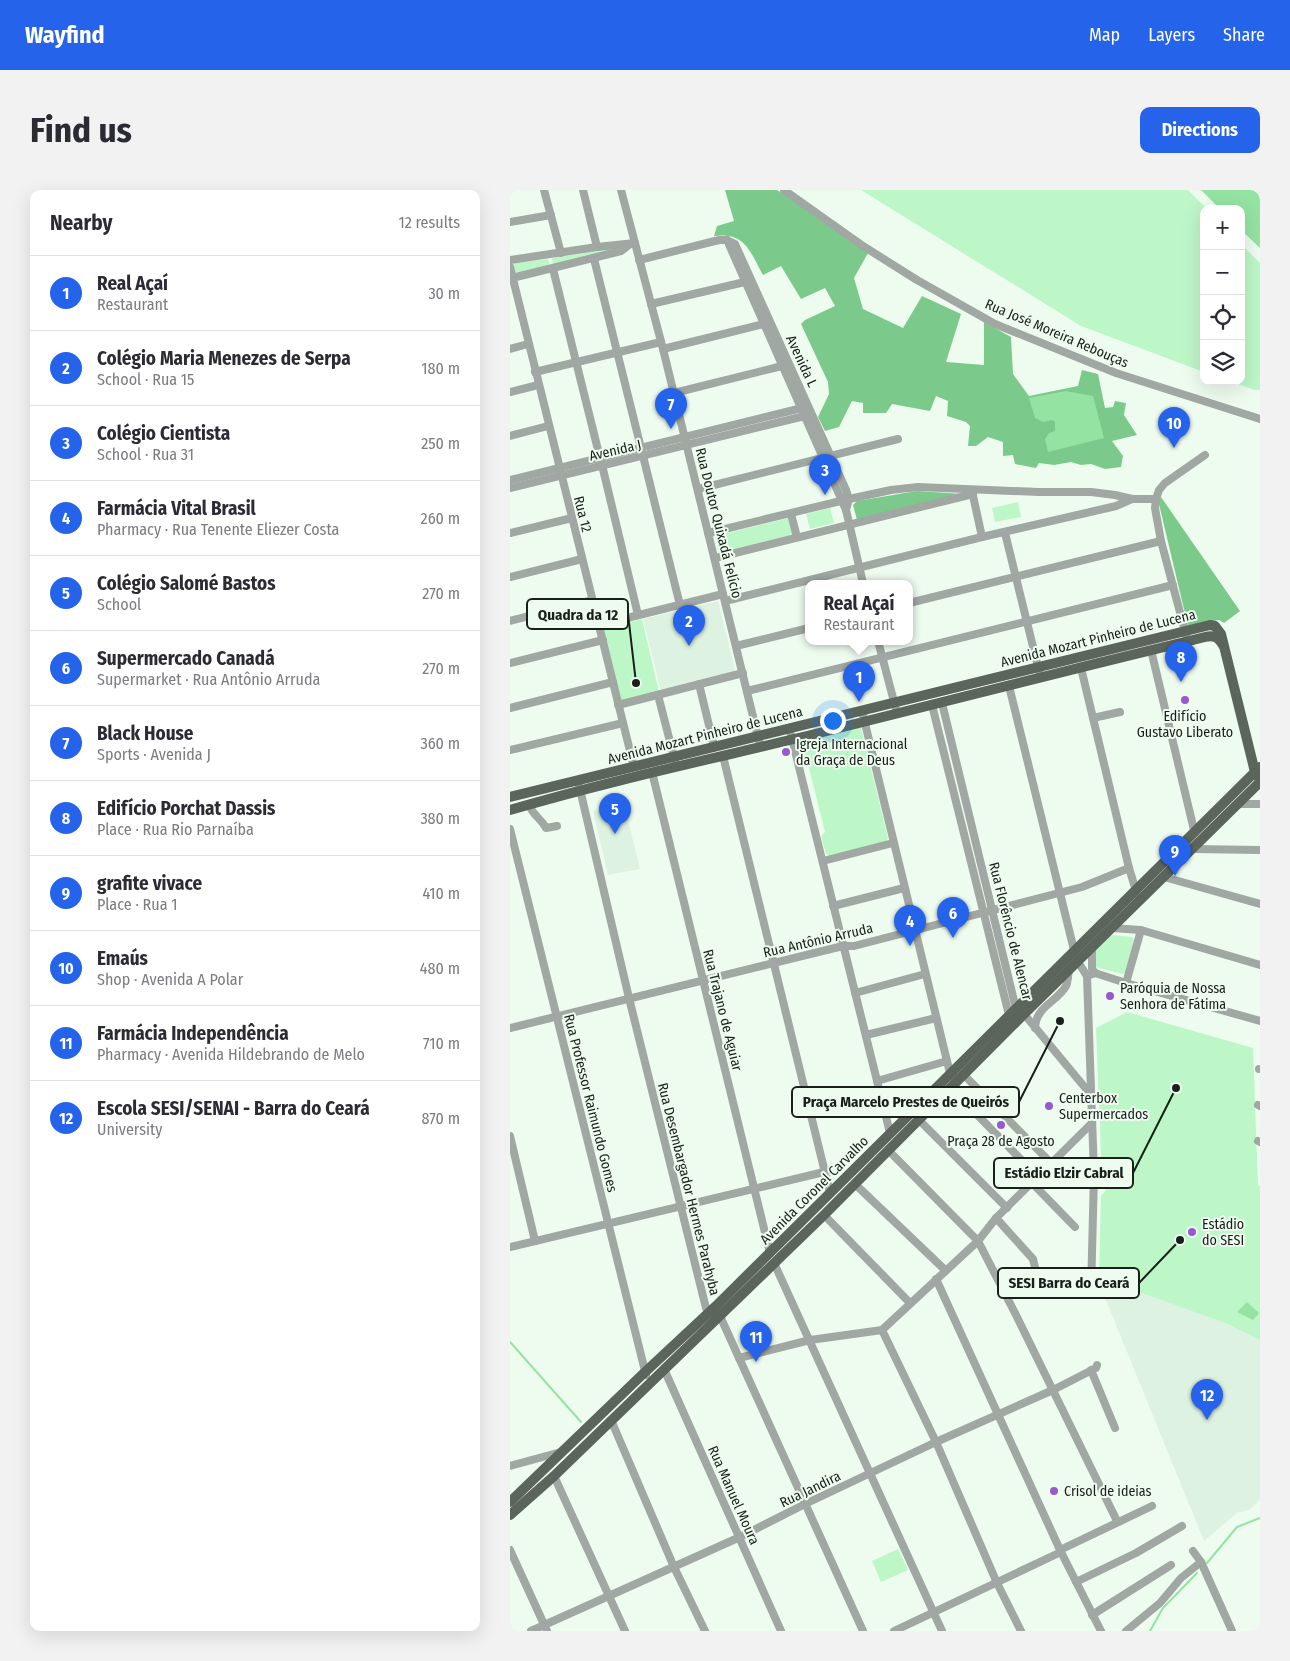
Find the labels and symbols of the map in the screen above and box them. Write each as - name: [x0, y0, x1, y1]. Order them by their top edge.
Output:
- street label: Rua José Moreira Rebouças: [982, 295, 1131, 371]
- street label: Avenida L: [782, 333, 821, 390]
- pin: 7: [655, 388, 687, 429]
- pin: 10: [1158, 407, 1190, 448]
- street label: Avenida J: [587, 436, 643, 465]
- street label: Rua Doutor Quixadá Felício: [692, 446, 745, 600]
- pin: 3: [809, 454, 841, 495]
- street label: Rua 12: [570, 494, 595, 534]
- callout: Quadra da 12: [527, 599, 628, 629]
- pin: 2: [673, 605, 705, 646]
- text: Quadra da 12: [538, 606, 618, 624]
- street label: Avenida Mozart Pinheiro de Lucena: [999, 606, 1197, 671]
- pin: 8: [1165, 641, 1197, 682]
- pin: 1: [843, 661, 875, 702]
- marker: Edifício Gustavo Liberato: [1179, 694, 1191, 706]
- street label: Avenida Mozart Pinheiro de Lucena: [606, 703, 804, 768]
- your location: [820, 708, 846, 734]
- place label: Edifício Gustavo Liberato: [1137, 708, 1233, 741]
- place label: Igreja Internacional da Graça de Deus: [796, 736, 908, 769]
- marker: Igreja Internacional da Graça de Deus: [780, 746, 792, 758]
- pin: 5: [599, 793, 631, 834]
- pin: 9: [1159, 835, 1191, 876]
- street label: Rua Florêncio de Alencar: [985, 860, 1036, 1002]
- pin: 6: [937, 897, 969, 938]
- pin: 4: [894, 905, 926, 946]
- street label: Rua Antônio Arruda: [762, 920, 875, 961]
- street label: Rua Trajano de Aguiar: [699, 947, 746, 1073]
- place label: Paróquia de Nossa Senhora de Fátima: [1120, 980, 1226, 1013]
- marker: Paróquia de Nossa Senhora de Fátima: [1104, 990, 1116, 1002]
- street label: Rua Professor Raimundo Gomes: [560, 1012, 621, 1194]
- street label: Rua Desembargador Hermes Parahyba: [654, 1081, 723, 1297]
- callout: Praça Marcelo Prestes de Queirós: [792, 1087, 1019, 1117]
- place label: Centerbox Supermercados: [1059, 1090, 1148, 1123]
- text: Praça Marcelo Prestes de Queirós: [803, 1093, 1010, 1112]
- marker: Centerbox Supermercados: [1043, 1100, 1055, 1112]
- marker: Praça 28 de Agosto: [995, 1119, 1007, 1131]
- street label: Avenida Coronel Carvalho: [757, 1133, 872, 1248]
- place label: Praça 28 de Agosto: [947, 1133, 1055, 1150]
- callout: Estádio Elzir Cabral: [994, 1158, 1133, 1188]
- text: Estádio Elzir Cabral: [1004, 1164, 1124, 1182]
- place label: Estádio do SESI: [1202, 1216, 1244, 1249]
- marker: Estádio do SESI: [1186, 1226, 1198, 1238]
- callout: SESI Barra do Ceará: [998, 1268, 1139, 1298]
- text: SESI Barra do Ceará: [1009, 1274, 1130, 1292]
- pin: 11: [740, 1321, 772, 1362]
- pin: 12: [1191, 1379, 1223, 1420]
- street label: Rua Manuel Moura: [704, 1443, 763, 1547]
- street label: Rua Jandira: [777, 1467, 844, 1511]
- place label: Crisol de ideias: [1064, 1483, 1152, 1500]
- marker: Crisol de ideias: [1048, 1485, 1060, 1497]

